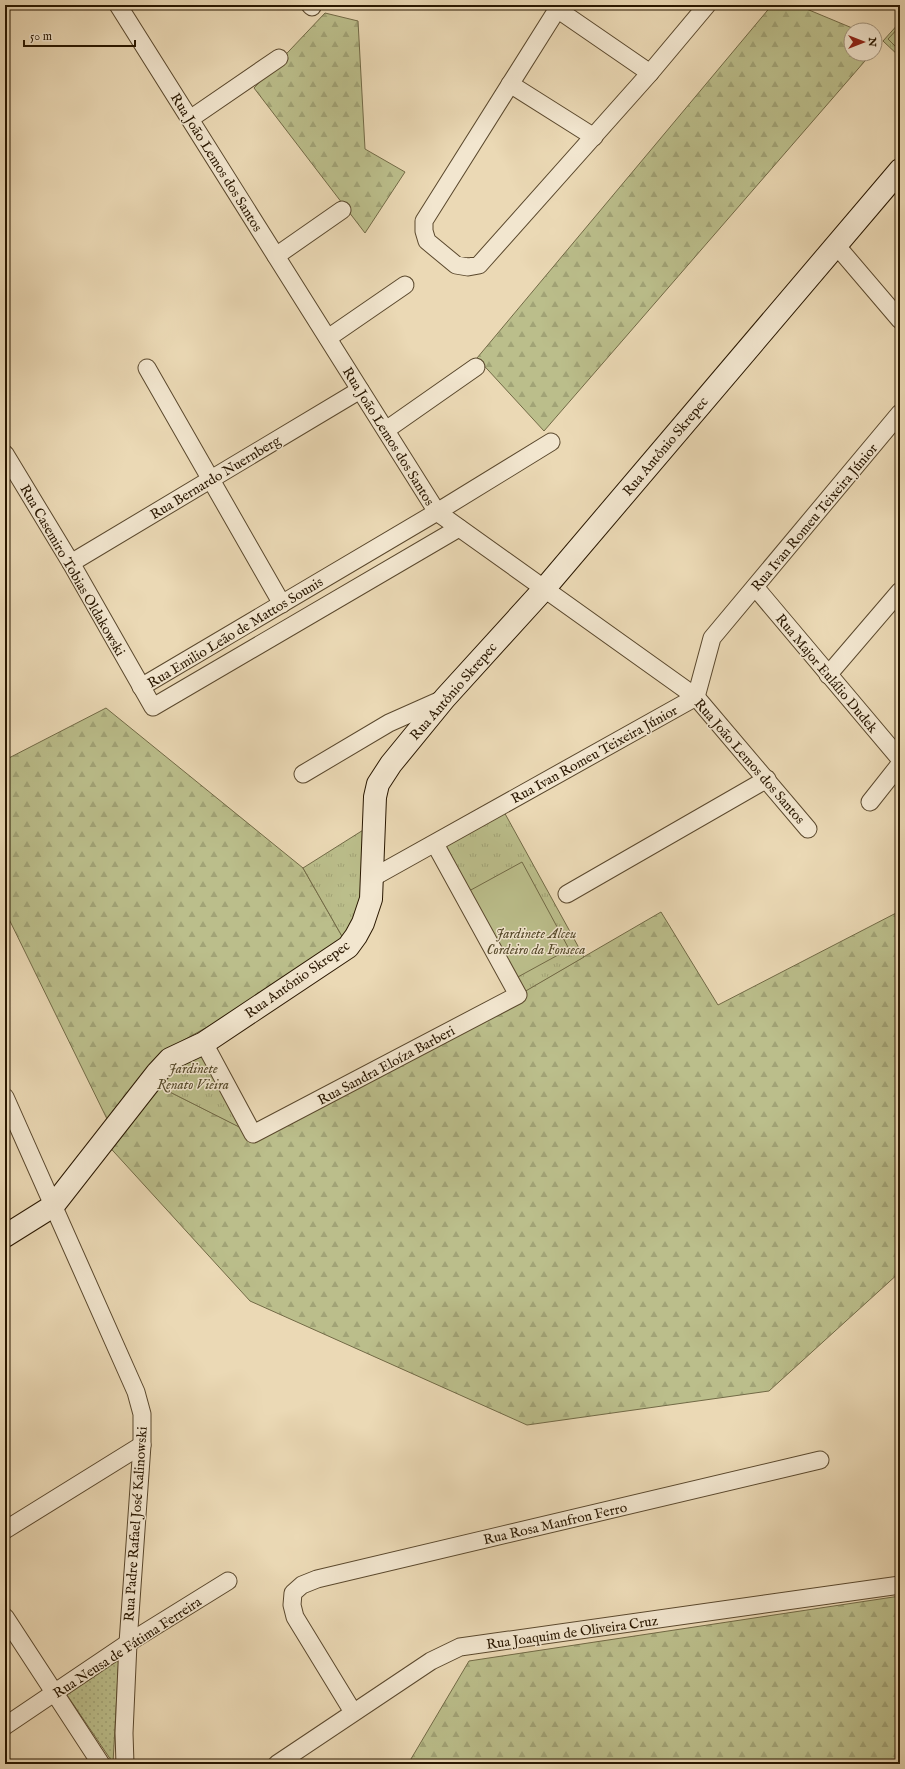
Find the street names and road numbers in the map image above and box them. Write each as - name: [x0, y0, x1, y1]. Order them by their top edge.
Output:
- street label: Rua João Lemos dos Santos: [166, 90, 266, 235]
- street label: Rua João Lemos dos Santos: [338, 364, 438, 509]
- street label: Rua Antônio Skrepec: [619, 393, 713, 500]
- street label: Rua Bernardo Nuernberg: [147, 432, 284, 524]
- street label: Rua Ivan Romeu Teixeira Júnior: [748, 440, 882, 595]
- street label: Rua Casemiro Tobias Oldakowski: [15, 481, 129, 660]
- street label: Rua Emilio Leão de Mattos Sounis: [144, 573, 327, 693]
- street label: Rua Major Eulálio Dudek: [771, 610, 882, 737]
- street label: Rua Antônio Skrepec: [406, 639, 501, 744]
- street label: Rua João Lemos dos Santos: [690, 695, 809, 828]
- street label: Rua Ivan Romeu Teixeira Júnior: [508, 702, 681, 808]
- street label: Rua Antônio Skrepec: [242, 937, 354, 1023]
- street label: Rua Sandra Eloíza Barberi: [315, 1022, 458, 1110]
- street label: Rua Padre Rafael José Kalinowski: [120, 1426, 152, 1622]
- street label: Rua Rosa Manfron Ferro: [482, 1499, 629, 1549]
- street label: Rua Neusa de Fátima Ferreira: [50, 1593, 206, 1703]
- street label: Rua Joaquim de Oliveira Cruz: [485, 1612, 660, 1654]

